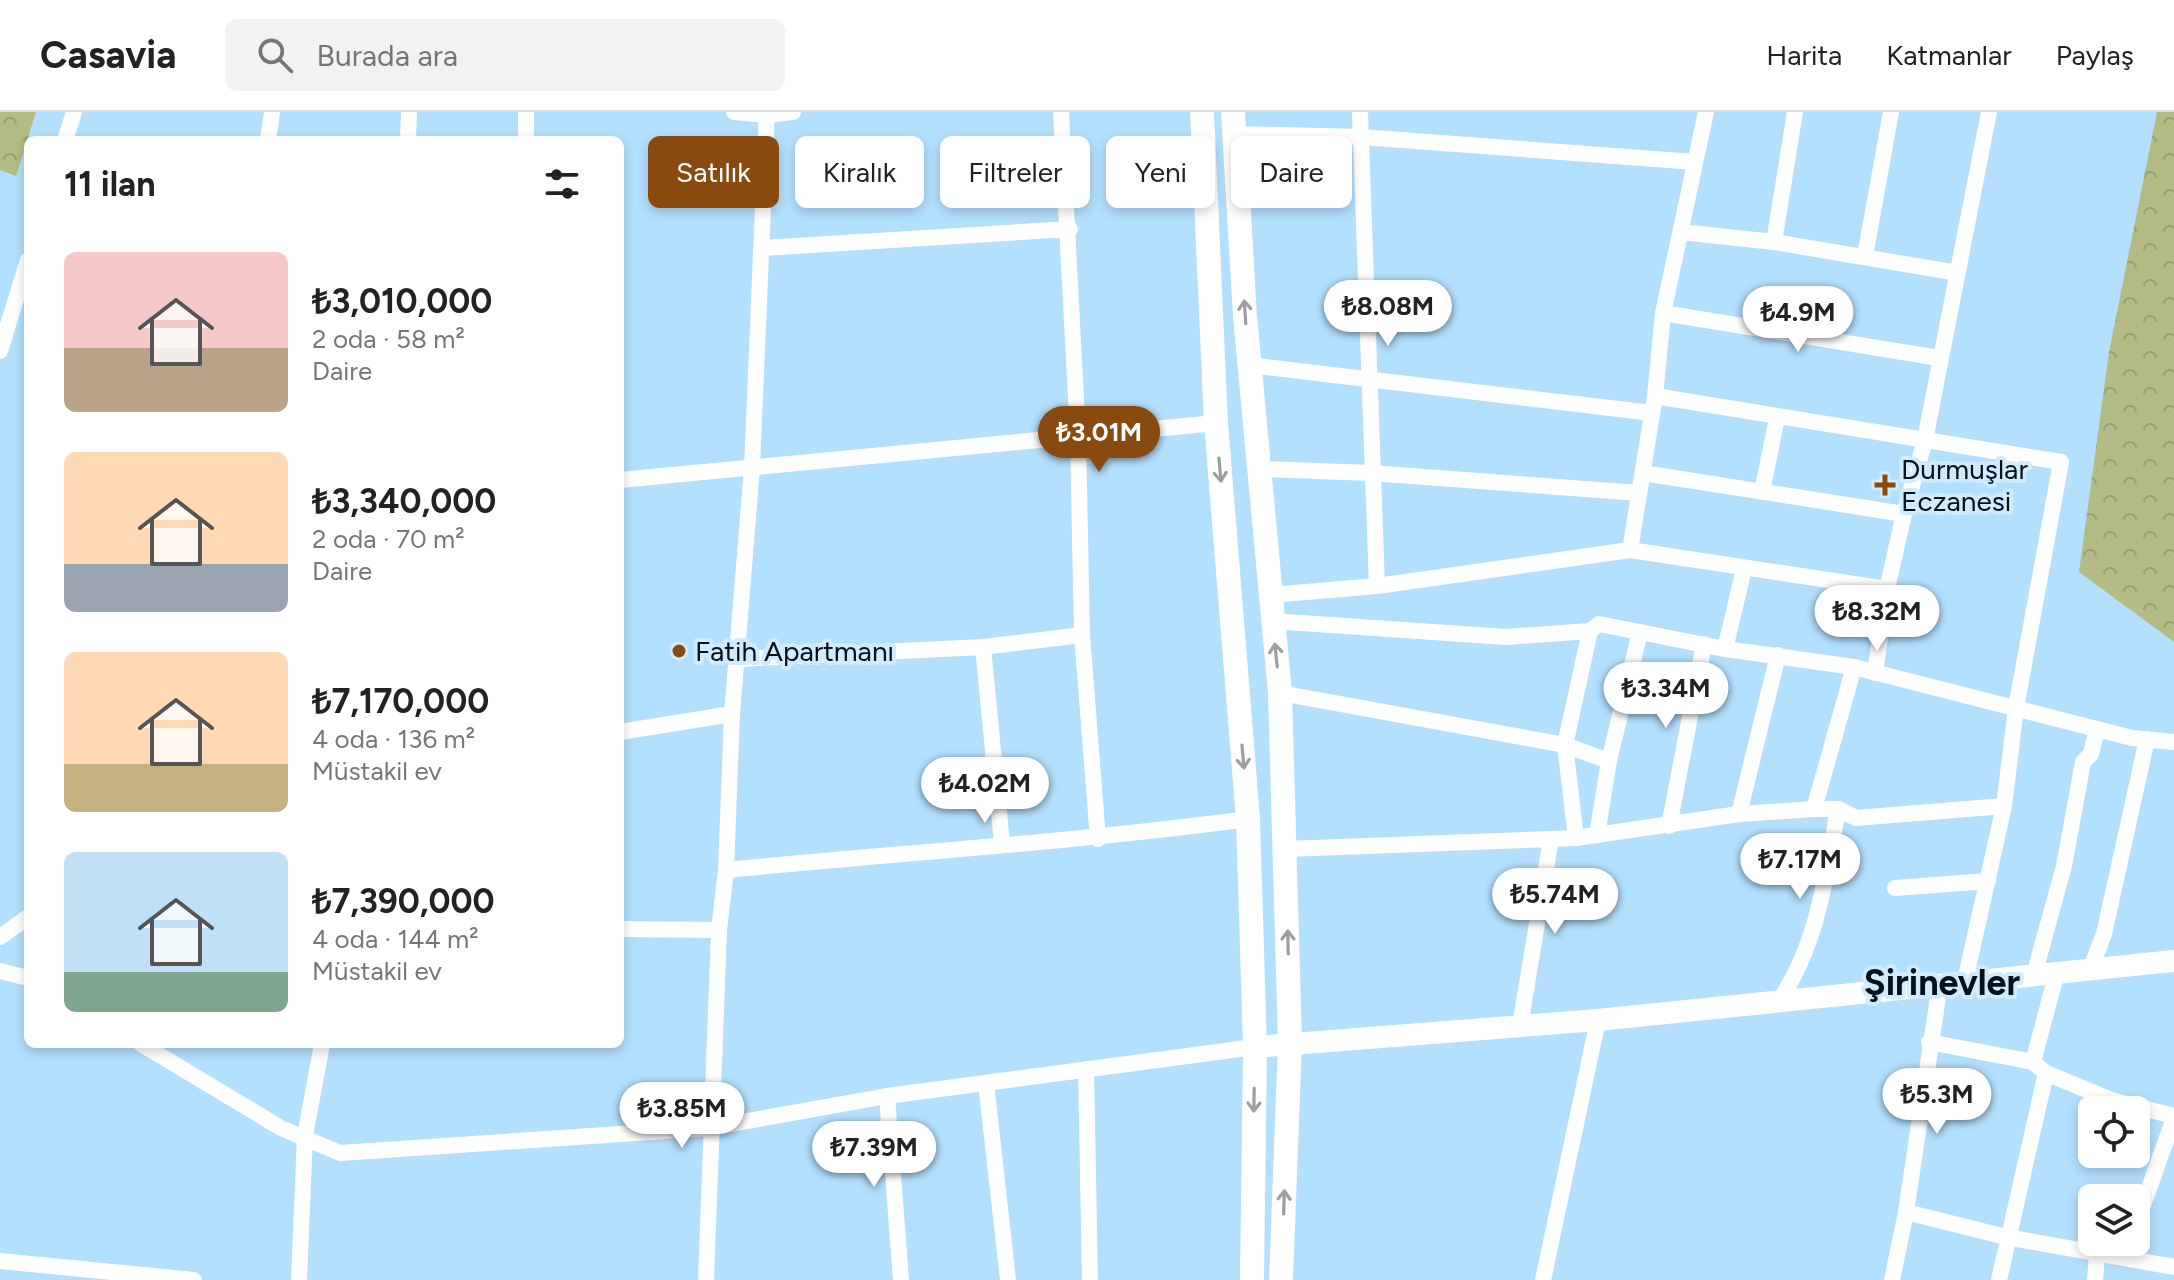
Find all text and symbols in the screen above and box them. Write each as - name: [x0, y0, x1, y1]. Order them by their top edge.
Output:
- search box: [225, 19, 785, 91]
- text: Casavia: [40, 32, 177, 78]
- icon: search: [253, 33, 297, 77]
- text: Burada ara: [317, 37, 458, 74]
- text: Harita: [1766, 38, 1842, 72]
- text: Katmanlar: [1886, 38, 2012, 72]
- text: Paylaş: [2056, 38, 2134, 72]
- chip: Satılık: [648, 136, 779, 208]
- chip: Kiralık: [795, 136, 924, 208]
- chip: Filtreler: [940, 136, 1090, 208]
- chip: Yeni: [1106, 136, 1215, 208]
- chip: Daire: [1231, 136, 1352, 208]
- icon: filters: [540, 162, 584, 206]
- text: 11 ilan: [64, 164, 156, 205]
- pin: ₺8.08M: [1323, 280, 1453, 348]
- text: ₺3,010,000: [312, 281, 492, 322]
- icon: home: [128, 284, 224, 380]
- pin: ₺4.9M: [1742, 286, 1854, 354]
- text: ₺8.08M: [1342, 290, 1434, 322]
- text: ₺4.9M: [1760, 296, 1836, 328]
- one-way arrow: [1237, 299, 1252, 326]
- text: 2 oda · 58 m²: [312, 323, 465, 355]
- text: Daire: [312, 355, 372, 387]
- pin: ₺3.01M: [1034, 406, 1164, 474]
- text: ₺3.01M: [1056, 416, 1142, 448]
- place label: Durmuşlar Eczanesi: [1901, 452, 2028, 518]
- one-way arrow: [1213, 456, 1228, 482]
- marker: Durmuşlar Eczanesi: [1876, 476, 1894, 494]
- text: ₺3,340,000: [312, 481, 496, 522]
- icon: home: [128, 484, 224, 580]
- text: 2 oda · 70 m²: [312, 523, 465, 555]
- text: Daire: [312, 555, 372, 587]
- pin: ₺8.32M: [1812, 585, 1942, 653]
- text: ₺8.32M: [1832, 595, 1922, 627]
- place label: Fatih Apartmanı: [695, 634, 894, 668]
- marker: Fatih Apartmanı: [670, 642, 688, 660]
- one-way arrow: [1268, 642, 1283, 668]
- pin: ₺3.34M: [1601, 662, 1731, 730]
- text: ₺3.34M: [1622, 672, 1710, 704]
- text: ₺7,170,000: [312, 681, 489, 722]
- icon: home: [128, 684, 224, 780]
- text: 4 oda · 136 m²: [312, 723, 475, 755]
- one-way arrow: [1236, 743, 1251, 770]
- text: Müstakil ev: [312, 755, 442, 787]
- pin: ₺4.02M: [920, 757, 1050, 825]
- text: ₺4.02M: [939, 767, 1031, 799]
- pin: ₺7.17M: [1735, 833, 1865, 901]
- text: ₺7.17M: [1758, 843, 1842, 875]
- pin: ₺5.74M: [1490, 868, 1620, 936]
- text: ₺5.74M: [1510, 878, 1600, 910]
- text: ₺7,390,000: [312, 881, 495, 922]
- icon: home: [128, 884, 224, 980]
- text: 4 oda · 144 m²: [312, 923, 479, 955]
- one-way arrow: [1280, 929, 1295, 956]
- text: Müstakil ev: [312, 955, 442, 987]
- district label: Şirinevler: [1864, 961, 2021, 1004]
- pin: ₺5.3M: [1881, 1068, 1993, 1136]
- text: ₺5.3M: [1900, 1078, 1974, 1110]
- pin: ₺3.85M: [617, 1082, 747, 1150]
- one-way arrow: [1247, 1086, 1262, 1113]
- text: ₺3.85M: [637, 1092, 727, 1124]
- map controls: [2078, 1096, 2150, 1256]
- button: locate: [2078, 1096, 2150, 1168]
- pin: ₺7.39M: [809, 1121, 939, 1189]
- text: ₺7.39M: [830, 1131, 918, 1163]
- button: layers: [2078, 1184, 2150, 1256]
- one-way arrow: [1276, 1189, 1291, 1216]

